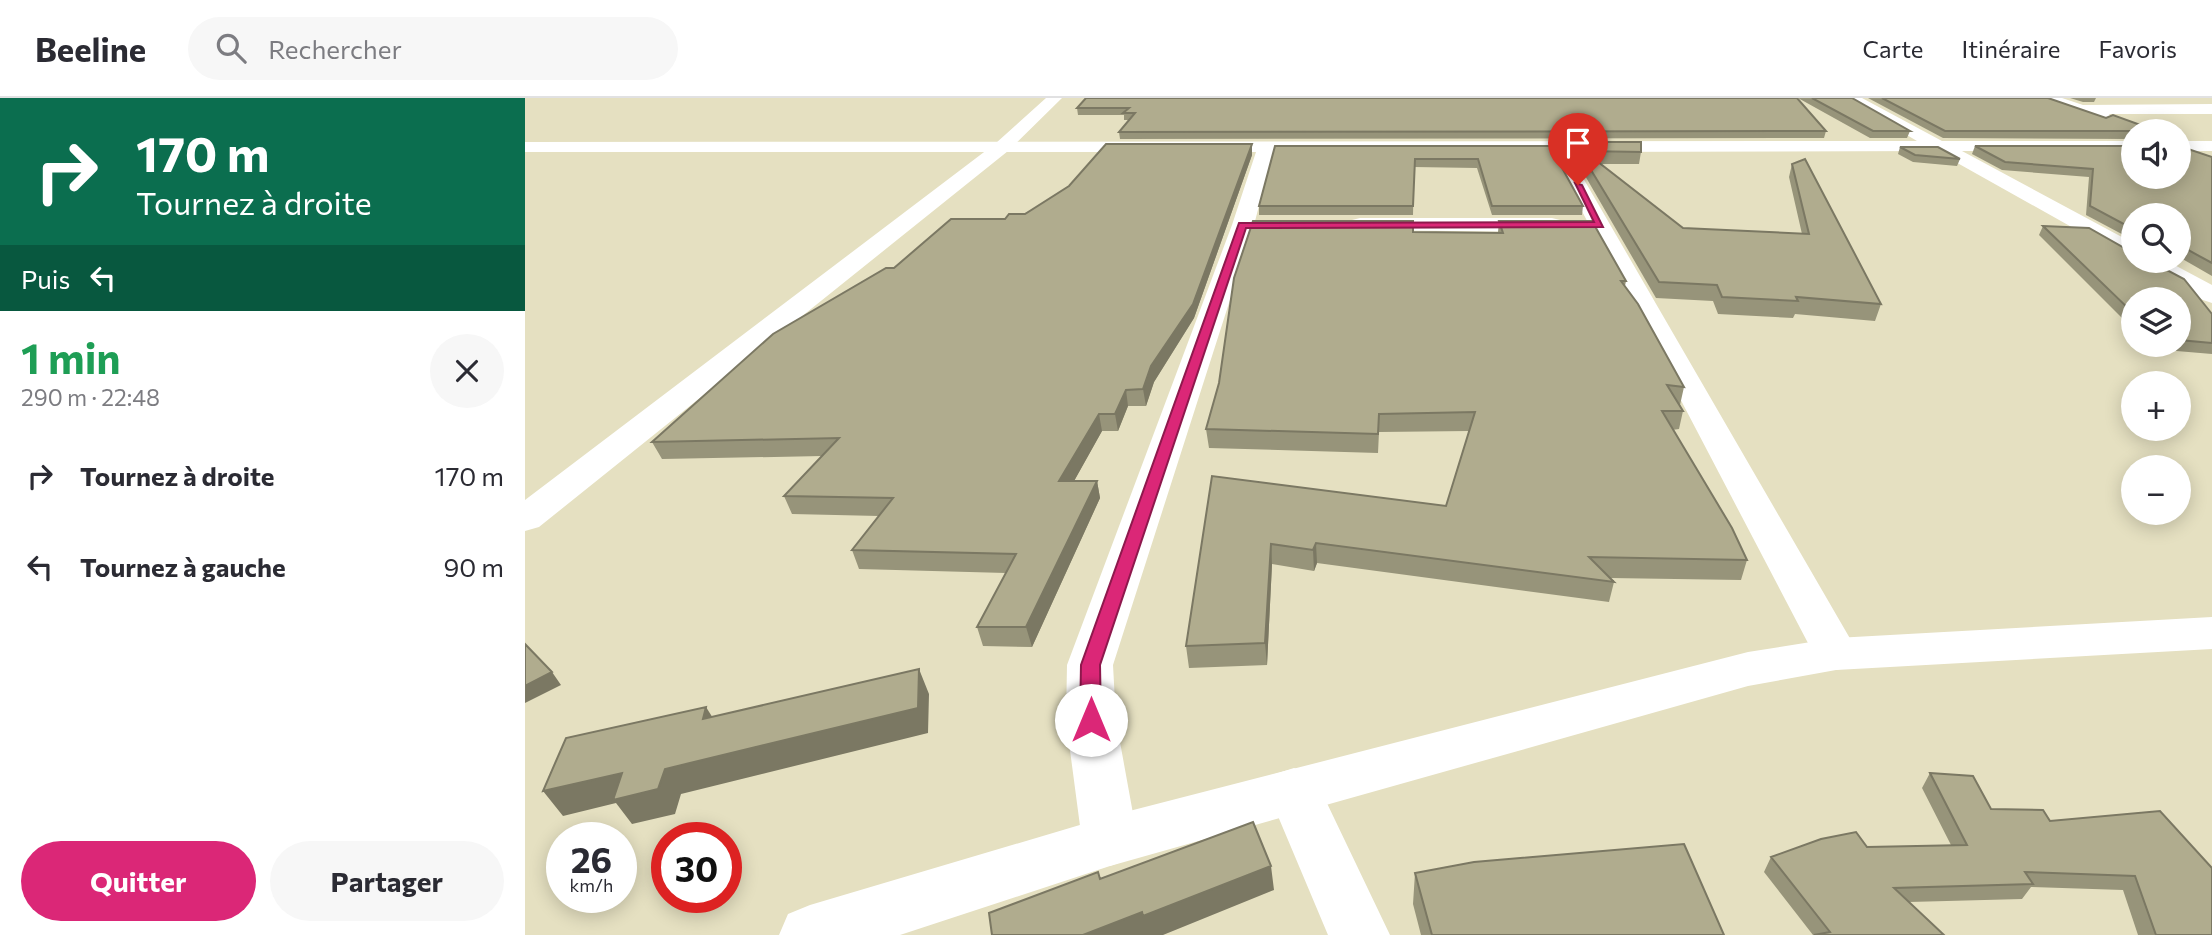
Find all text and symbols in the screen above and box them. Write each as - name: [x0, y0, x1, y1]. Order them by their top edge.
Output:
- search box: [188, 17, 678, 80]
- text: Beeline: [35, 28, 146, 69]
- icon: search: [212, 29, 250, 67]
- text: Rechercher: [268, 33, 402, 64]
- text: Carte: [1863, 34, 1924, 63]
- text: Itinéraire: [1962, 34, 2061, 63]
- text: Favoris: [2099, 34, 2177, 63]
- pin: [1548, 113, 1608, 185]
- map controls: [2121, 119, 2191, 525]
- button: sound: [2121, 119, 2191, 189]
- text: 170 m: [136, 122, 269, 182]
- icon: arrive: [1559, 124, 1597, 162]
- icon: right: [21, 126, 112, 217]
- text: Tournez à droite: [136, 182, 372, 222]
- button: search: [2121, 203, 2191, 273]
- icon: left: [84, 259, 122, 297]
- text: Puis: [21, 263, 70, 294]
- button: layers: [2121, 287, 2191, 357]
- text: 1 min: [21, 331, 121, 383]
- button: close: [430, 334, 504, 408]
- button: +: [2121, 371, 2191, 441]
- text: 290 m · 22:48: [21, 383, 160, 411]
- button: −: [2121, 455, 2191, 525]
- icon: right: [21, 457, 59, 495]
- text: Tournez à droite: [80, 460, 275, 491]
- text: 170 m: [435, 460, 504, 491]
- icon: left: [21, 548, 59, 586]
- text: Tournez à gauche: [80, 551, 286, 582]
- text: 90 m: [444, 551, 504, 582]
- position arrow: [1054, 683, 1128, 757]
- speed limit sign: 30: [651, 822, 742, 913]
- text: 26: [571, 837, 612, 880]
- button: Quitter: [21, 841, 256, 921]
- button: Partager: [270, 841, 504, 921]
- text: km/h: [570, 874, 613, 896]

